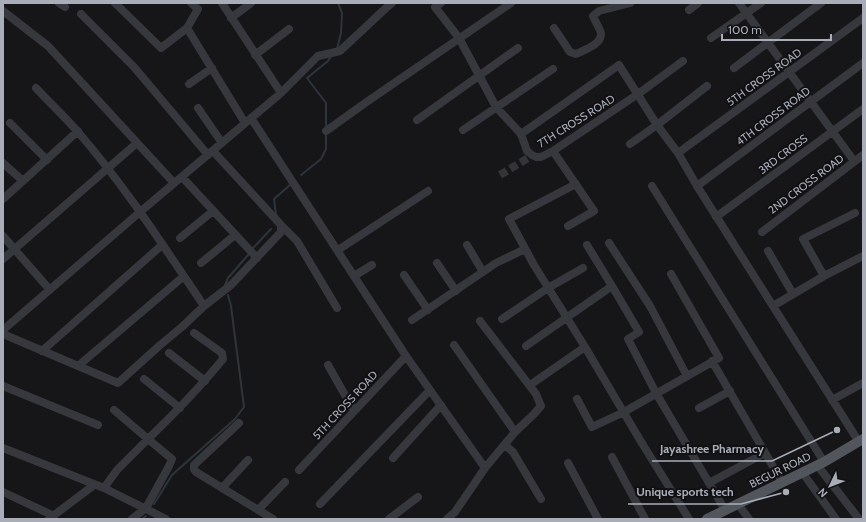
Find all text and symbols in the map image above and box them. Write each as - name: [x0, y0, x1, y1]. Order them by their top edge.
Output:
- scale bar: [722, 16, 831, 42]
- text: 100 m: [728, 22, 762, 37]
- street label: 5TH CROSS ROAD: [724, 45, 804, 109]
- street label: 4TH CROSS ROAD: [733, 84, 813, 148]
- street label: 7TH CROSS ROAD: [535, 92, 617, 150]
- street label: 3RD CROSS: [756, 131, 811, 177]
- street label: 2ND CROSS ROAD: [765, 151, 847, 217]
- street label: 5TH CROSS ROAD: [310, 368, 380, 442]
- callout: Jayashree Pharmacy: [652, 437, 772, 461]
- text: Jayashree Pharmacy: [659, 441, 764, 456]
- street label: BEGUR ROAD: [747, 449, 813, 491]
- north arrow: [810, 466, 850, 506]
- callout: Unique sports tech: [628, 480, 741, 504]
- text: Unique sports tech: [636, 484, 734, 499]
- text: N: [815, 485, 830, 500]

